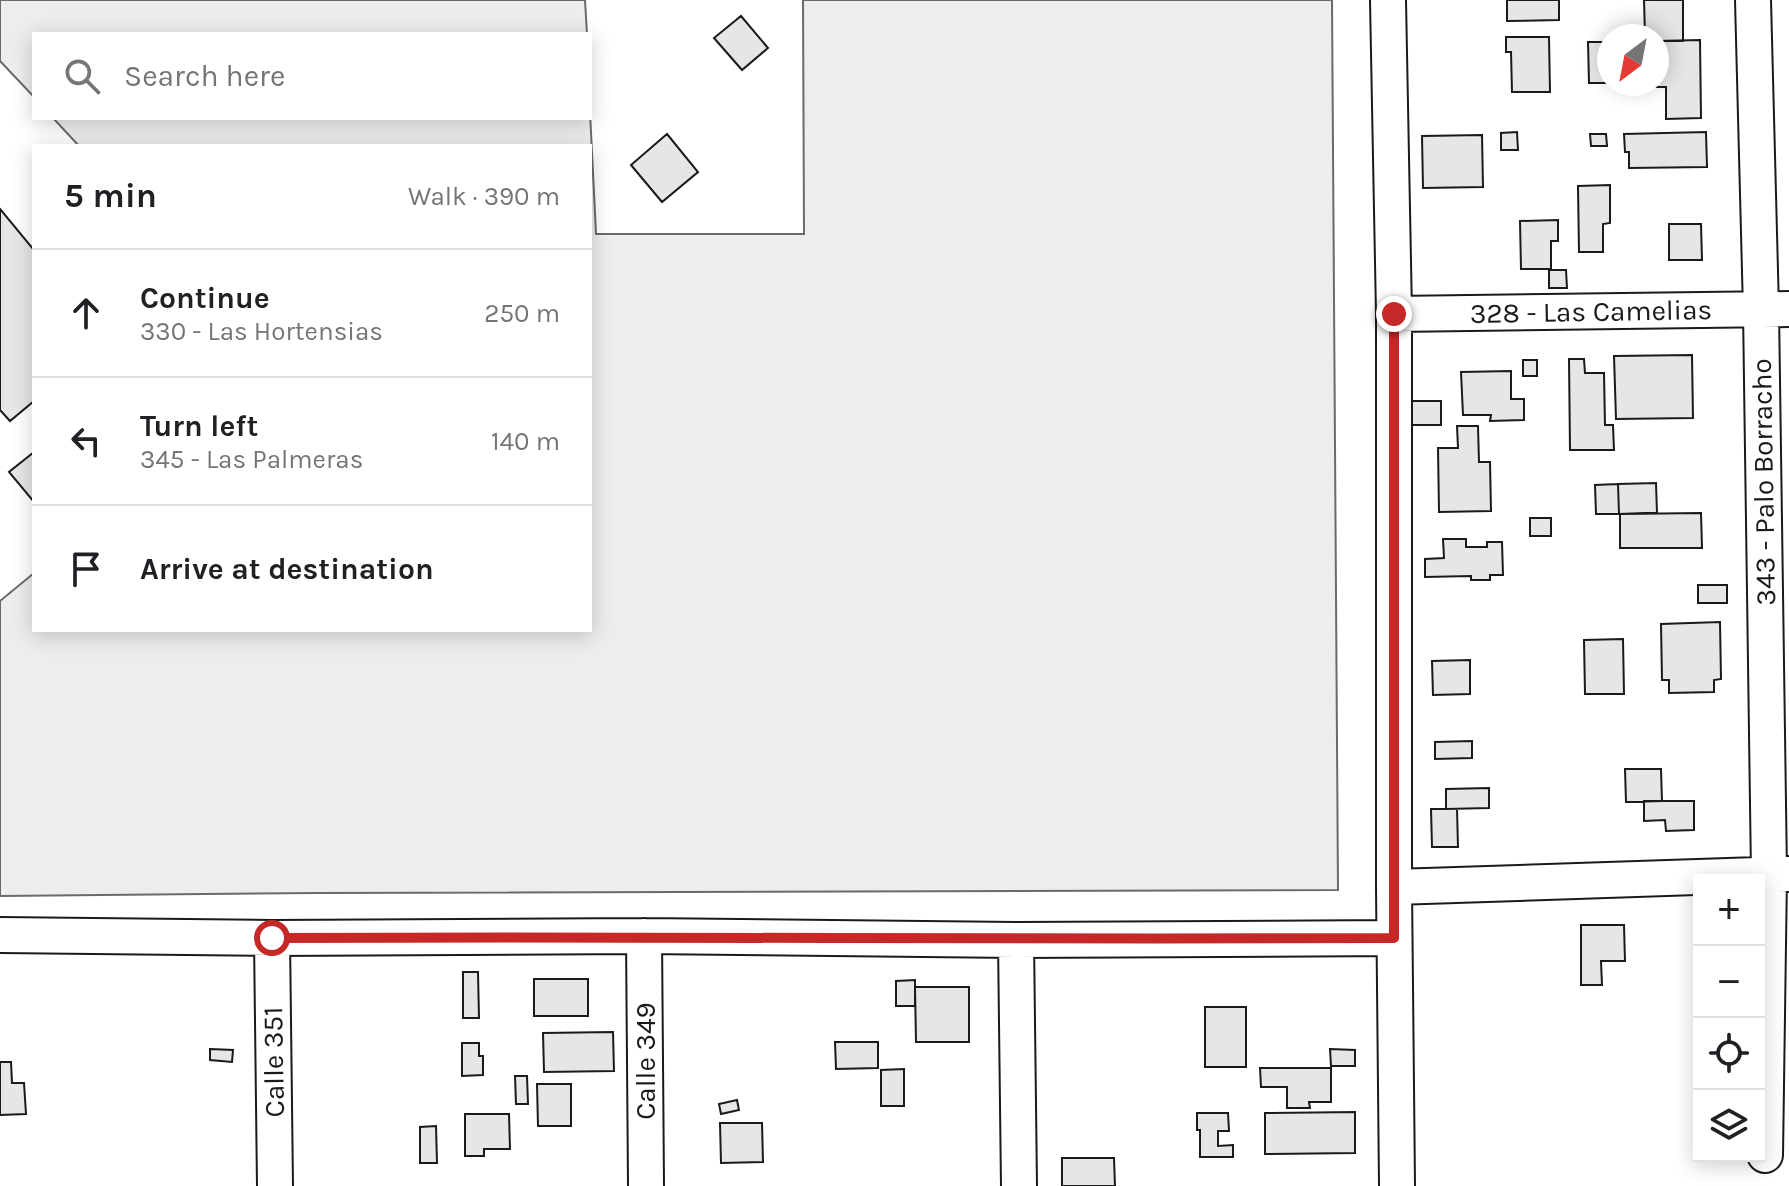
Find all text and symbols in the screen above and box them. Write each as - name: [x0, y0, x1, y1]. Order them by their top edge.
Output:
- north arrow: [1597, 24, 1669, 96]
- search box: [32, 32, 592, 120]
- icon: search: [60, 54, 104, 98]
- text: Search here: [124, 58, 285, 94]
- text: 5 min: [64, 176, 157, 216]
- text: Walk · 390 m: [408, 181, 560, 212]
- text: Continue: [140, 280, 270, 316]
- icon: ahead: [64, 291, 108, 335]
- street label: 328 - Las Camelias: [1470, 293, 1712, 330]
- route end: [1376, 296, 1412, 332]
- text: 250 m: [484, 298, 560, 329]
- text: 330 - Las Hortensias: [140, 316, 383, 347]
- street label: 343 - Palo Borracho: [1745, 358, 1782, 606]
- text: Turn left: [140, 408, 258, 444]
- icon: left: [64, 419, 108, 463]
- text: 140 m: [491, 426, 560, 457]
- text: 345 - Las Palmeras: [140, 444, 363, 475]
- icon: arrive: [64, 547, 108, 591]
- text: Arrive at destination: [140, 551, 434, 587]
- map controls: [1693, 874, 1765, 1162]
- button: +: [1693, 874, 1765, 946]
- route start: [254, 920, 290, 956]
- button: −: [1693, 946, 1765, 1018]
- street label: Calle 349: [629, 1002, 662, 1120]
- street label: Calle 351: [256, 1006, 291, 1118]
- button: locate: [1693, 1018, 1765, 1090]
- button: layers: [1693, 1090, 1765, 1162]

